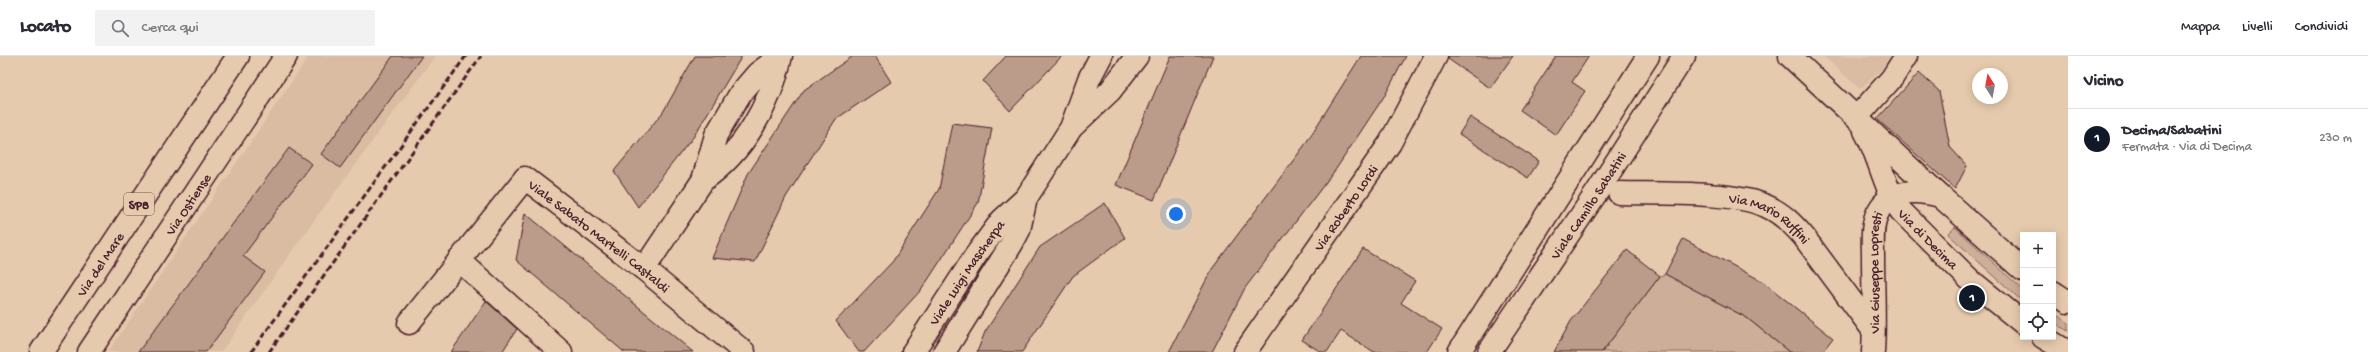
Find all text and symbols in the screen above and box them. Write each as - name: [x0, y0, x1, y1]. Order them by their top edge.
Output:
- search box: [95, 10, 375, 46]
- text: Locato: [20, 16, 71, 39]
- icon: search: [109, 17, 131, 39]
- text: Cerca qui: [141, 19, 199, 37]
- text: Mappa: [2181, 19, 2220, 36]
- text: Livelli: [2242, 19, 2273, 36]
- text: Condividi: [2295, 19, 2348, 36]
- north arrow: [1972, 68, 2008, 104]
- text: Vicino: [2084, 72, 2124, 92]
- text: Decima/Sabatini: [2122, 122, 2222, 140]
- text: 1: [2094, 131, 2100, 146]
- text: 230 m: [2319, 131, 2352, 146]
- text: Fermata · Via di Decima: [2122, 140, 2252, 155]
- street label: Viale Camillo Sabatini: [1547, 149, 1631, 264]
- street label: Via Roberto Lordi: [1311, 162, 1383, 256]
- street label: Via Ostiense: [163, 170, 217, 240]
- street label: Viale Sabato Martelli Castaldi: [523, 177, 672, 298]
- street label: Via Mario Ruffini: [1727, 191, 1812, 248]
- road number: SP8: [124, 193, 154, 215]
- your location: [1166, 204, 1186, 224]
- street label: Via di Decima: [1892, 206, 1961, 275]
- street label: Via Giuseppe Lopresti: [1867, 209, 1888, 334]
- street label: Viale Luigi Mascherpa: [926, 217, 1011, 330]
- street label: Via del Mare: [74, 229, 130, 301]
- map controls: [2020, 232, 2056, 340]
- button: +: [2020, 232, 2056, 268]
- button: −: [2020, 268, 2056, 304]
- pin: 1: [1959, 283, 1985, 313]
- button: locate: [2020, 304, 2056, 340]

